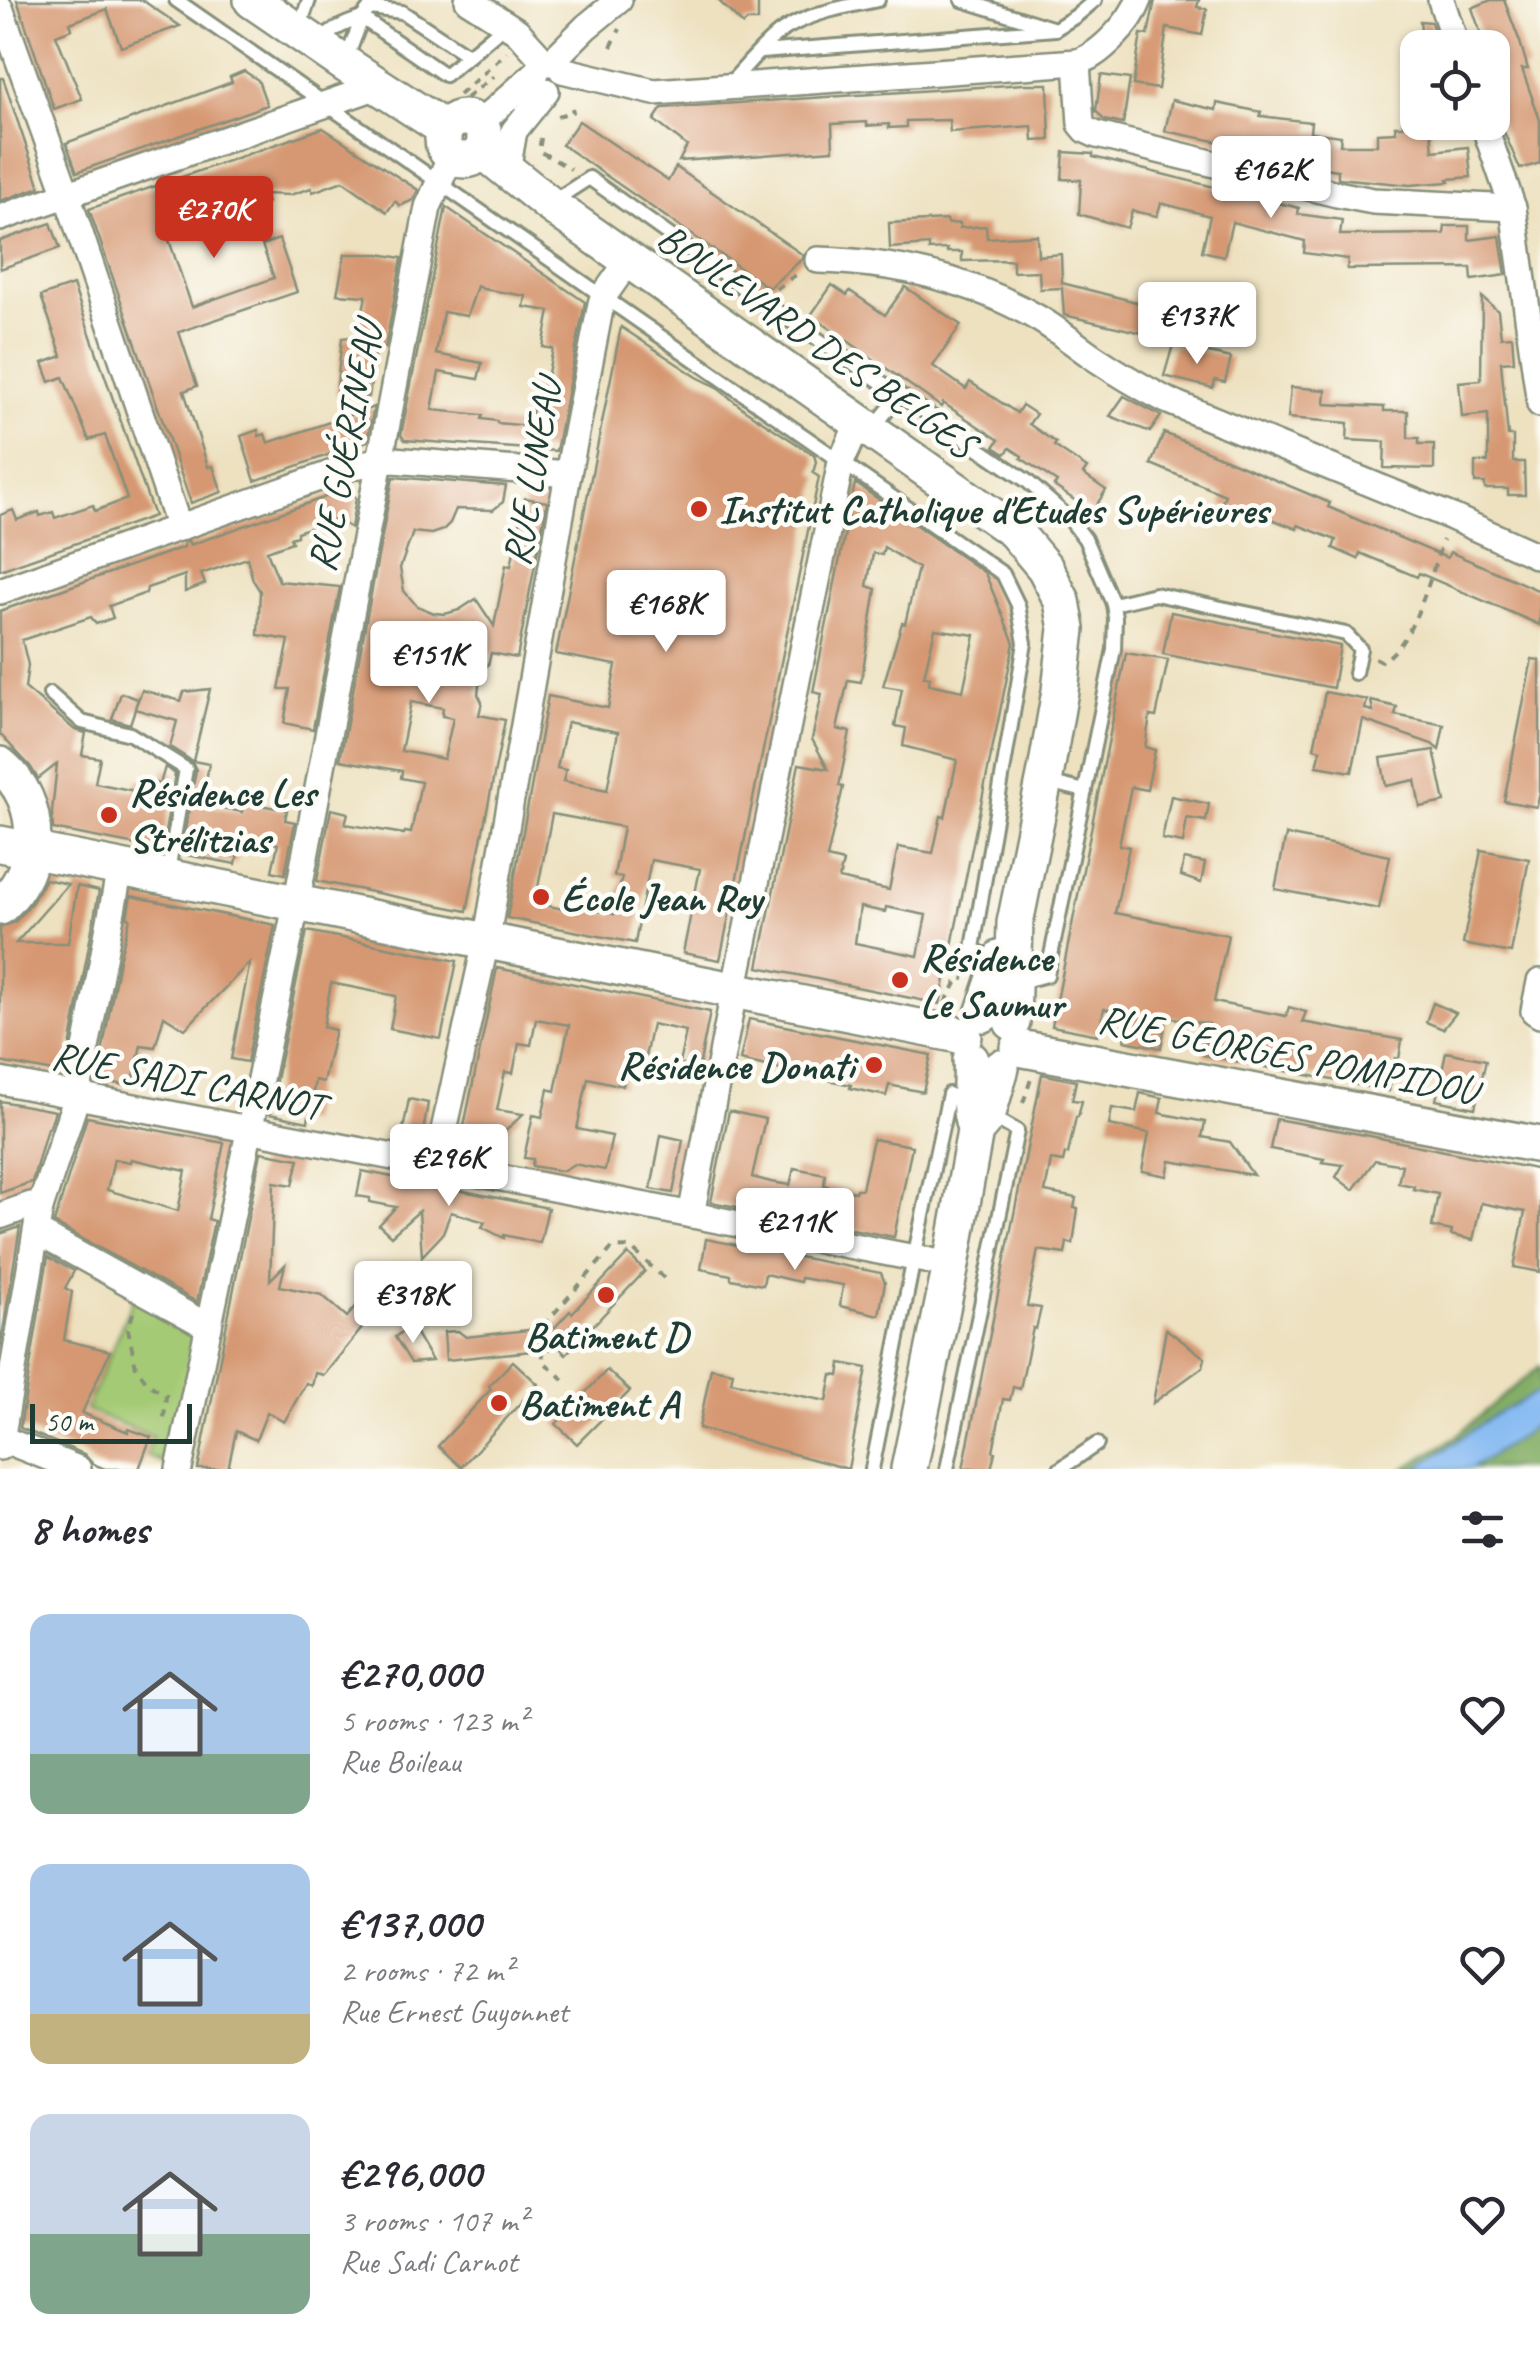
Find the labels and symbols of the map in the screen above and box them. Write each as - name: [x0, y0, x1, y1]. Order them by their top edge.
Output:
- pin: €162K: [1201, 136, 1341, 221]
- pin: €270K: [144, 176, 284, 261]
- street label: BOULEVARD DES BELGES: [648, 212, 989, 472]
- pin: €137K: [1127, 282, 1267, 367]
- street label: RUE GUÉRINEAU: [296, 312, 395, 576]
- street label: RUE LUNEAU: [491, 369, 574, 569]
- place label: Institut Catholique d'Etudes Supérieures: [719, 485, 1272, 535]
- marker: Institut Catholique d'Etudes Supérieures: [688, 498, 710, 520]
- pin: €168K: [596, 570, 736, 655]
- pin: €151K: [359, 621, 499, 706]
- place label: Résidence Les Strélitzias: [129, 768, 319, 864]
- marker: Résidence Les Strélitzias: [98, 804, 120, 826]
- place label: École Jean Roy: [561, 873, 765, 923]
- marker: École Jean Roy: [530, 886, 552, 908]
- place label: Résidence Le Saumur: [920, 933, 1068, 1029]
- marker: Résidence Le Saumur: [889, 969, 911, 991]
- street label: RUE GEORGES POMPIDOU: [1094, 994, 1487, 1117]
- street label: RUE SADI CARNOT: [48, 1030, 336, 1133]
- place label: Résidence Donati: [618, 1041, 859, 1091]
- marker: Résidence Donati: [863, 1054, 885, 1076]
- pin: €296K: [379, 1124, 519, 1209]
- pin: €211K: [725, 1188, 865, 1273]
- pin: €318K: [343, 1261, 483, 1346]
- marker: Batiment D: [595, 1284, 617, 1306]
- place label: Batiment D: [525, 1311, 692, 1361]
- place label: Batiment A: [519, 1379, 681, 1429]
- marker: Batiment A: [488, 1392, 510, 1414]
- scale bar: [30, 1399, 192, 1444]

